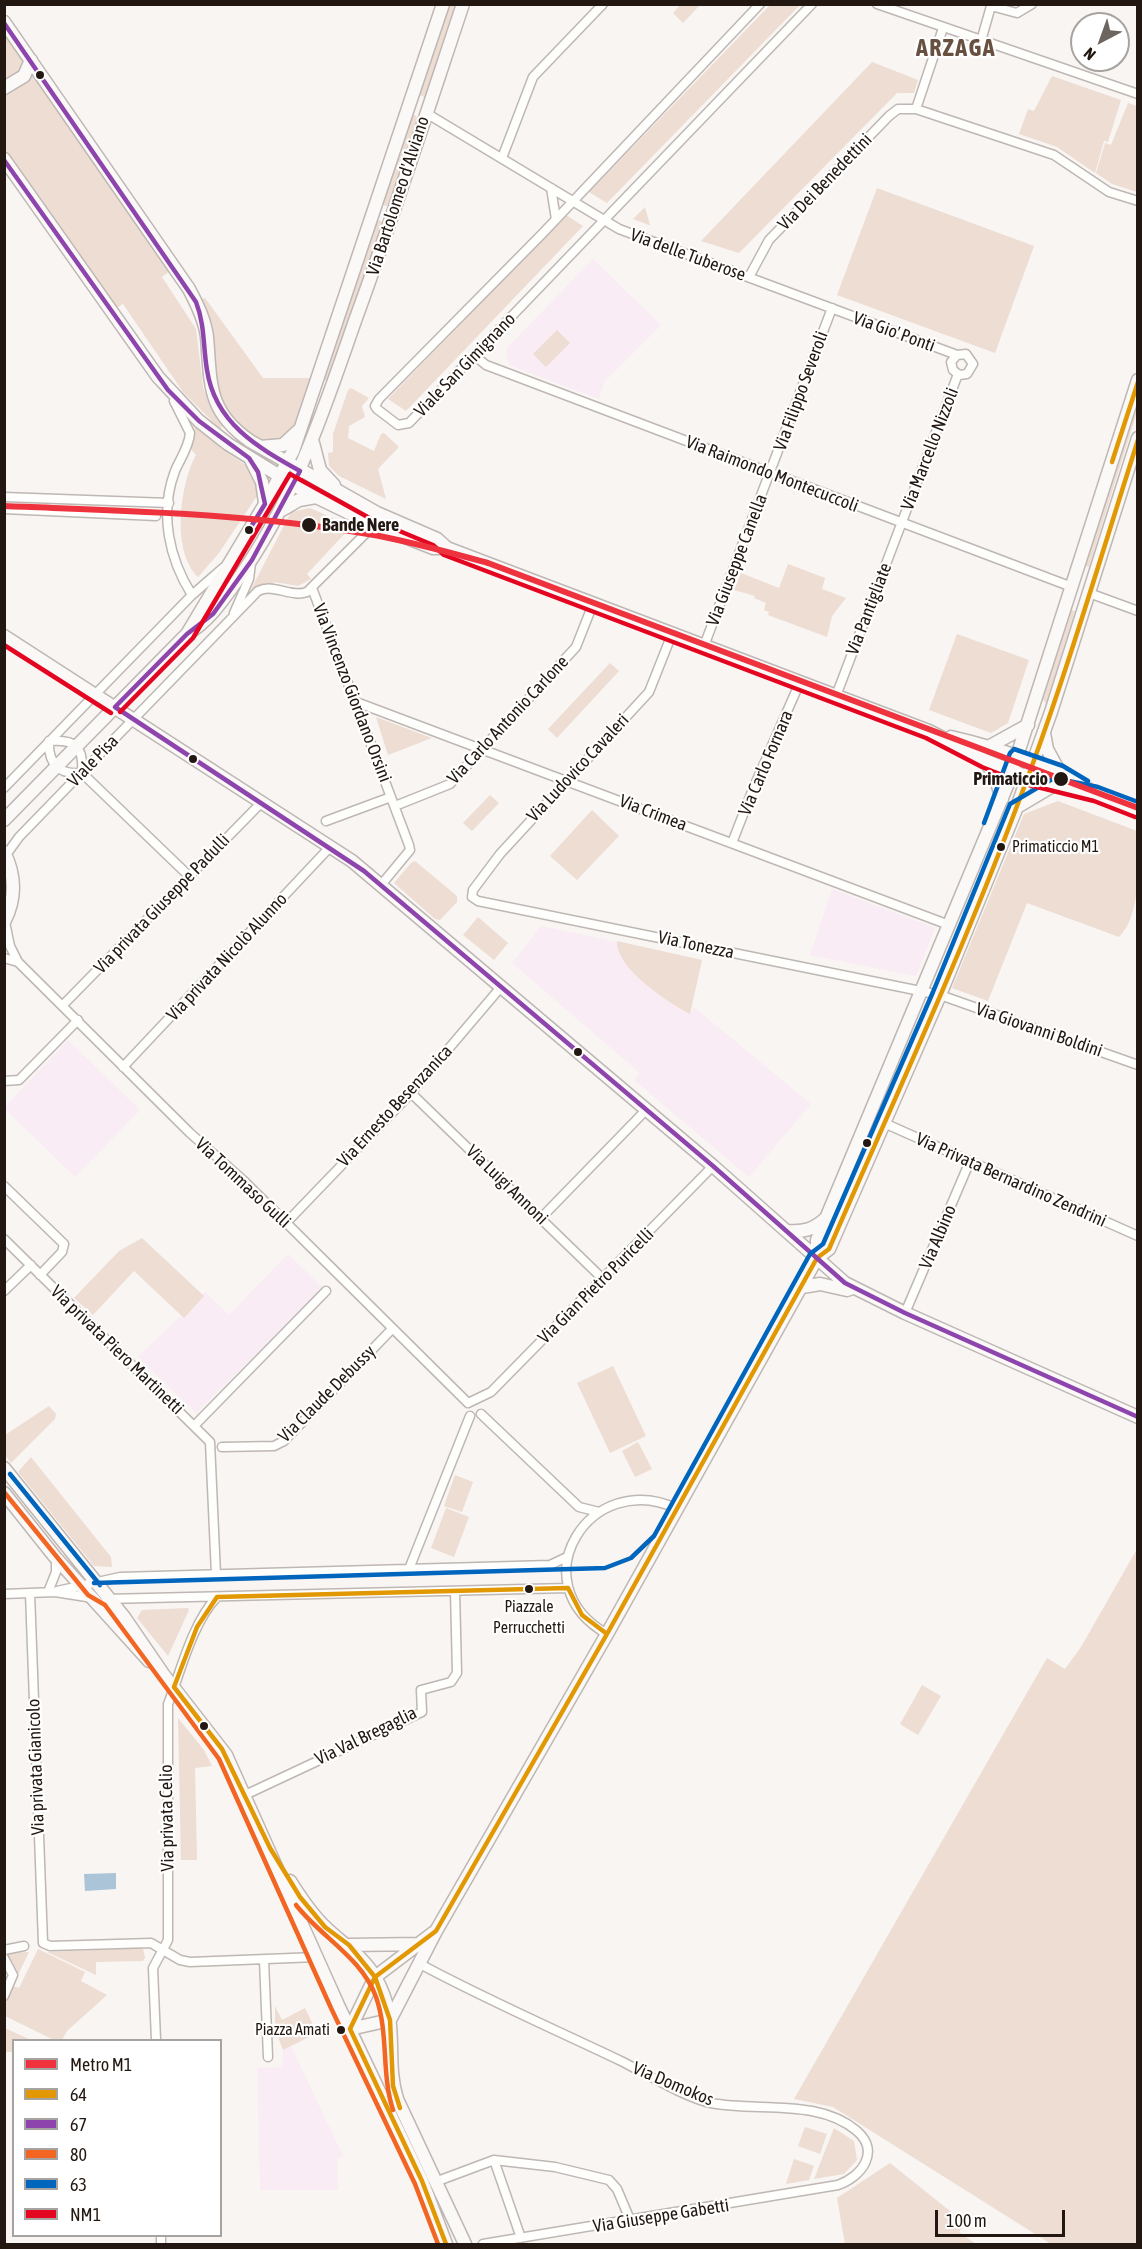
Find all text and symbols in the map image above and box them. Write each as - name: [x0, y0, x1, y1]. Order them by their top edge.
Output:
- north arrow: [1070, 12, 1130, 72]
- district label: ARZAGA: [916, 34, 996, 62]
- text: N: [1080, 44, 1099, 64]
- unlabelled marker: [34, 69, 46, 81]
- street label: Via Bartolomeo d'Alviano: [362, 114, 434, 278]
- street label: Via Dei Benedettini: [773, 129, 877, 235]
- street label: Via delle Tuberose: [627, 224, 749, 286]
- street label: Via Gio' Ponti: [850, 307, 938, 357]
- street label: Viale San Gimignano: [410, 308, 520, 422]
- street label: Via Filippo Severoli: [769, 328, 833, 454]
- street label: Via Marcello Nizzoli: [897, 385, 963, 513]
- street label: Via Raimondo Montecuccoli: [683, 431, 861, 517]
- street label: Via Giuseppe Canella: [702, 491, 772, 629]
- place label: Bande Nere: [322, 514, 399, 536]
- marker: Bande Nere: [300, 516, 318, 534]
- unlabelled marker: [243, 524, 255, 536]
- street label: Via Pantigliate: [842, 560, 896, 658]
- street label: Via Vincenzo Giordano Orsini: [308, 601, 396, 785]
- street label: Via Carlo Antonio Carlone: [443, 651, 573, 789]
- street label: Via Carlo Fornara: [734, 707, 798, 819]
- street label: Via Ludovico Cavaleri: [522, 710, 634, 826]
- street label: Viale Pisa: [63, 731, 123, 791]
- unlabelled marker: [187, 753, 199, 765]
- place label: Primaticcio: [973, 768, 1048, 790]
- marker: Primaticcio: [1052, 770, 1070, 788]
- street label: Via Crimea: [616, 790, 690, 836]
- street label: Via privata Giuseppe Padulli: [90, 830, 234, 978]
- place label: Primaticcio M1: [1012, 837, 1099, 857]
- marker: Primaticcio M1: [995, 841, 1007, 853]
- street label: Via privata Nicolò Alunno: [162, 889, 292, 1025]
- street label: Via Tonezza: [656, 926, 736, 964]
- street label: Via Giovanni Boldini: [973, 998, 1105, 1062]
- street label: Via Ernesto Besenzanica: [333, 1041, 457, 1171]
- unlabelled marker: [572, 1046, 584, 1058]
- street label: Via Privata Bernardino Zendrini: [912, 1128, 1110, 1232]
- street label: Via Tommaso Gulli: [191, 1133, 295, 1233]
- unlabelled marker: [861, 1137, 873, 1149]
- street label: Via Luigi Annoni: [462, 1141, 552, 1229]
- street label: Via Albino: [915, 1202, 961, 1272]
- street label: Via Gian Pietro Puricelli: [534, 1224, 658, 1348]
- street label: Via privata Piero Martinetti: [46, 1281, 188, 1419]
- street label: Via Claude Debussy: [274, 1341, 380, 1447]
- marker: Piazzale Perrucchetti: [523, 1583, 535, 1595]
- place label: Piazzale Perrucchetti: [493, 1597, 565, 1635]
- street label: Via privata Gianicolo: [23, 1698, 49, 1836]
- street label: Via Val Bregaglia: [312, 1702, 420, 1770]
- unlabelled marker: [198, 1720, 210, 1732]
- street label: Via privata Celio: [155, 1764, 179, 1872]
- place label: Piazza Amati: [255, 2020, 330, 2040]
- marker: Piazza Amati: [335, 2024, 347, 2036]
- legend: [12, 2039, 222, 2237]
- text: Metro M1: [70, 2054, 132, 2075]
- street label: Via Domokos: [629, 2057, 717, 2111]
- text: 64: [70, 2084, 87, 2105]
- text: 67: [70, 2114, 87, 2135]
- text: 80: [70, 2144, 87, 2165]
- text: 63: [70, 2174, 87, 2195]
- street label: Via Giuseppe Gabetti: [591, 2195, 731, 2237]
- scale bar: [938, 2198, 1068, 2236]
- text: NM1: [70, 2204, 101, 2225]
- text: 100 m: [946, 2210, 987, 2231]

